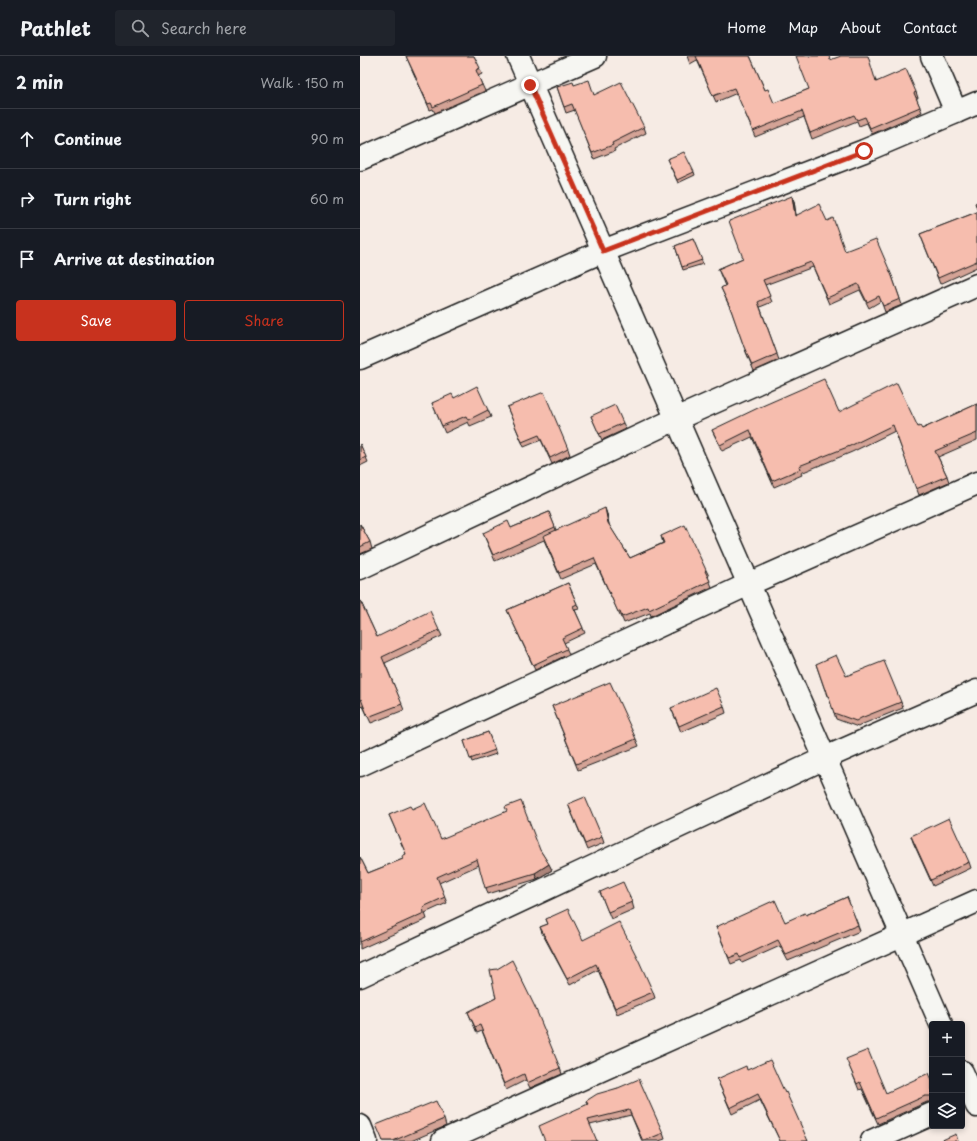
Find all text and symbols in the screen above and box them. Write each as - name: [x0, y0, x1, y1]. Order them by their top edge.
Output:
- search box: [115, 10, 395, 46]
- text: Pathlet: [20, 14, 91, 42]
- text: Search here: [161, 16, 247, 39]
- icon: search: [129, 17, 151, 39]
- text: Home: [727, 17, 766, 38]
- text: Map: [788, 17, 818, 38]
- text: About: [840, 17, 881, 38]
- text: Contact: [903, 17, 957, 38]
- text: 2 min: [16, 69, 63, 95]
- text: Walk · 150 m: [260, 73, 344, 92]
- route end: [521, 76, 539, 94]
- text: Continue: [54, 127, 122, 150]
- icon: ahead: [16, 128, 38, 150]
- text: 90 m: [311, 129, 344, 148]
- route start: [855, 142, 873, 160]
- text: Turn right: [54, 187, 131, 210]
- icon: right: [16, 188, 38, 210]
- text: 60 m: [310, 189, 344, 208]
- text: Arrive at destination: [54, 247, 215, 270]
- icon: arrive: [16, 248, 38, 270]
- button: Save: [16, 300, 176, 341]
- button: Share: [184, 300, 344, 341]
- map controls: [929, 1021, 965, 1129]
- button: +: [929, 1021, 965, 1057]
- button: −: [929, 1057, 965, 1093]
- button: layers: [929, 1093, 965, 1129]

